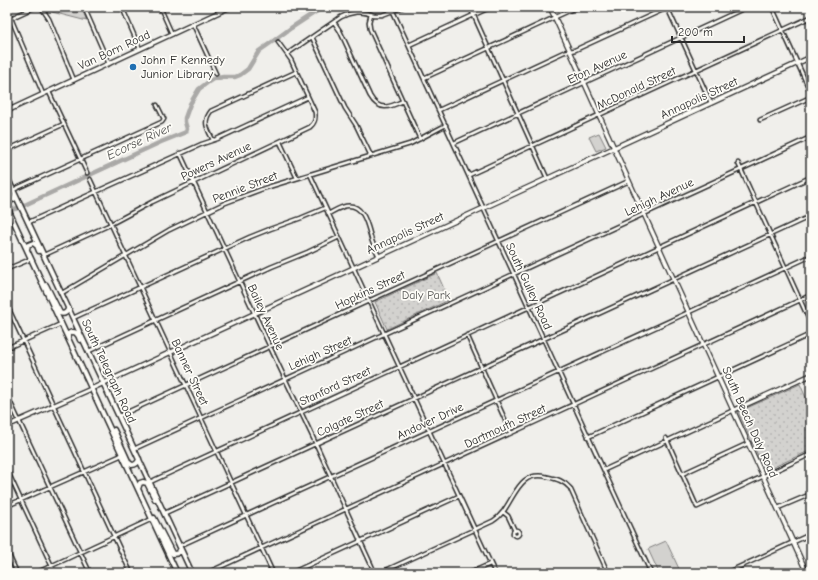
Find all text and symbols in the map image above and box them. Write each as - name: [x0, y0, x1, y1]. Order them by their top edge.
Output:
- scale bar: [672, 18, 744, 44]
- text: 200 m: [678, 25, 713, 39]
- street label: Van Born Road: [76, 27, 152, 73]
- street label: Eton Avenue: [565, 47, 629, 87]
- place label: John F Kennedy Junior Library: [141, 53, 225, 81]
- marker: John F Kennedy Junior Library: [128, 62, 138, 72]
- street label: McDonald Street: [594, 63, 678, 112]
- street label: Annapolis Street: [658, 74, 740, 122]
- water label: Ecorse River: [104, 119, 175, 163]
- street label: Powers Avenue: [179, 139, 253, 183]
- street label: Pennie Street: [211, 168, 280, 206]
- street label: Lehigh Avenue: [622, 175, 696, 219]
- street label: Annapolis Street: [364, 209, 446, 257]
- street label: South Gulley Road: [503, 240, 555, 332]
- street label: Hopkins Street: [333, 267, 408, 312]
- street label: Bailey Avenue: [245, 282, 287, 352]
- park label: Daly Park: [402, 288, 451, 302]
- street label: South Telegraph Road: [79, 317, 139, 425]
- street label: Lehigh Street: [286, 333, 354, 373]
- street label: Banner Street: [168, 337, 212, 408]
- street label: Stanford Street: [297, 363, 373, 409]
- street label: South Beech Daly Road: [719, 364, 781, 480]
- street label: Colgate Street: [314, 396, 386, 440]
- street label: Andover Drive: [395, 400, 465, 442]
- street label: Dartmouth Street: [462, 401, 548, 451]

